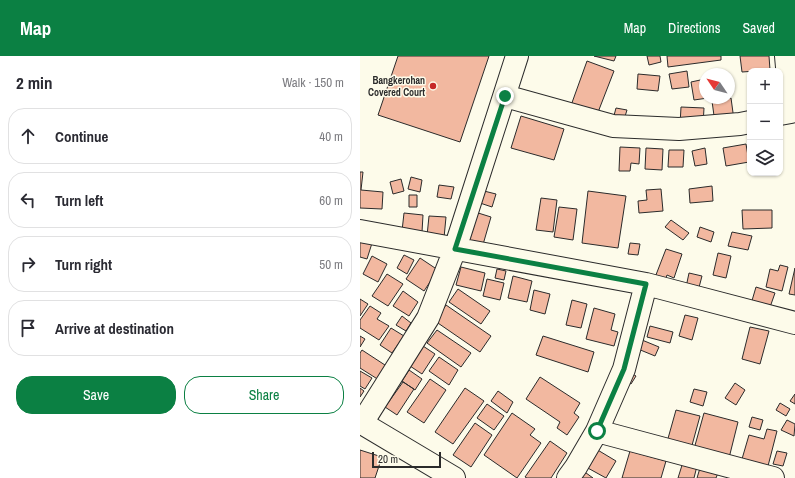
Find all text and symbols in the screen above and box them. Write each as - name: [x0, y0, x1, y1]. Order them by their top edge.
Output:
- text: Map: [20, 15, 51, 41]
- text: Map: [624, 19, 646, 37]
- text: Directions: [668, 19, 720, 37]
- text: Saved: [742, 19, 775, 37]
- north arrow: [699, 68, 735, 104]
- map controls: [747, 68, 783, 176]
- button: +: [747, 68, 783, 104]
- text: 2 min: [16, 71, 52, 94]
- text: Walk · 150 m: [282, 74, 344, 91]
- place label: Bangkerohan Covered Court: [368, 74, 425, 99]
- marker: Bangkerohan Covered Court: [428, 81, 438, 91]
- route end: [496, 87, 514, 105]
- button: −: [747, 104, 783, 140]
- icon: ahead: [17, 125, 39, 147]
- text: Continue: [55, 126, 108, 147]
- text: 40 m: [319, 128, 343, 145]
- button: layers: [747, 140, 783, 176]
- icon: left: [17, 189, 39, 211]
- text: Turn left: [55, 190, 103, 211]
- text: 60 m: [319, 192, 343, 209]
- icon: right: [17, 253, 39, 275]
- text: Turn right: [55, 254, 112, 275]
- text: 50 m: [319, 256, 343, 273]
- icon: arrive: [17, 317, 39, 339]
- text: Arrive at destination: [55, 318, 174, 339]
- button: Save: [16, 376, 176, 414]
- button: Share: [184, 376, 344, 414]
- route start: [588, 422, 606, 440]
- scale bar: [372, 450, 441, 469]
- text: 20 m: [378, 452, 398, 466]

